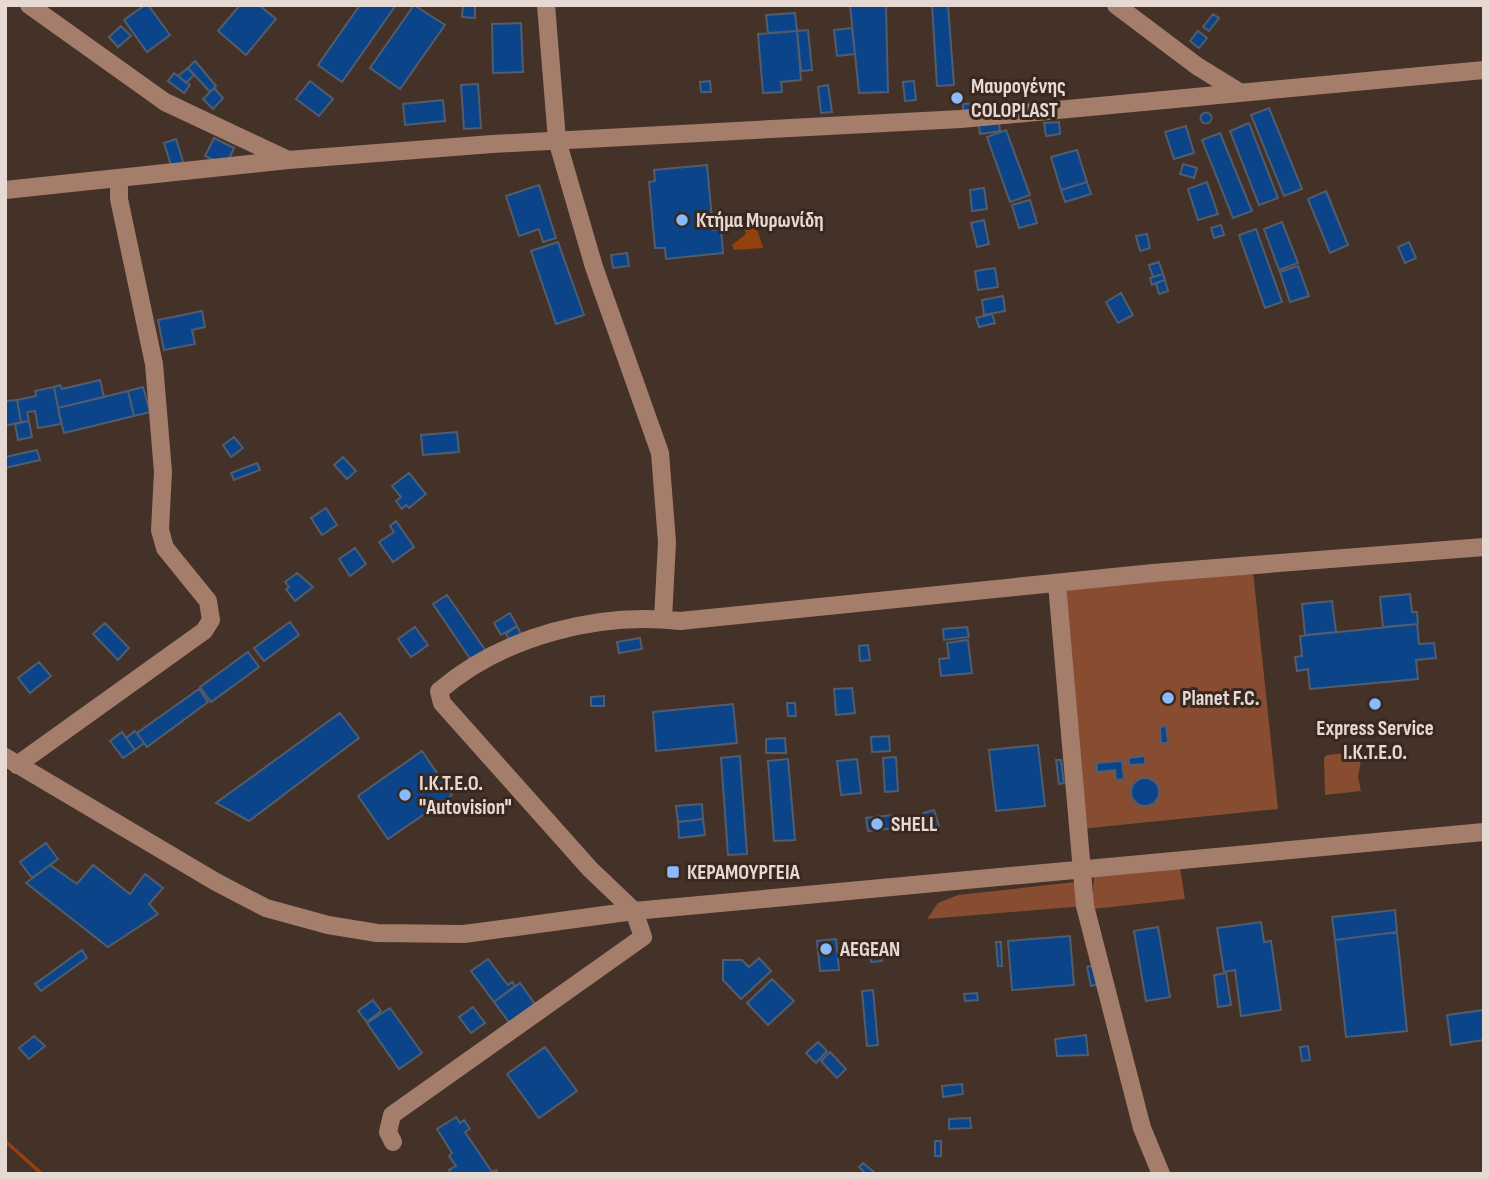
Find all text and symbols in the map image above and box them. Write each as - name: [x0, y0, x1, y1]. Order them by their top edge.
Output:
- place label: Μαυρογένης COLOPLAST: [971, 74, 1066, 123]
- marker: Μαυρογένης COLOPLAST: [949, 90, 965, 106]
- place label: Κτήμα Μυρωνίδη: [696, 208, 824, 233]
- marker: Κτήμα Μυρωνίδη: [674, 212, 690, 228]
- place label: Planet F.C.: [1182, 686, 1260, 711]
- marker: Planet F.C.: [1160, 690, 1176, 706]
- marker: Express Service Ι.Κ.Τ.Ε.Ο.: [1367, 696, 1383, 712]
- place label: Express Service Ι.Κ.Τ.Ε.Ο.: [1316, 716, 1434, 765]
- place label: I.Κ.Τ.Ε.Ο. "Autovision": [419, 771, 512, 820]
- marker: I.Κ.Τ.Ε.Ο. "Autovision": [397, 787, 413, 803]
- place label: SHELL: [891, 812, 937, 837]
- marker: SHELL: [869, 816, 885, 832]
- place label: ΚΕΡΑΜΟΥΡΓΕΙΑ: [687, 860, 801, 885]
- marker: ΚΕΡΑΜΟΥΡΓΕΙΑ: [665, 864, 681, 880]
- place label: AEGEAN: [839, 937, 900, 962]
- marker: AEGEAN: [818, 941, 834, 957]

